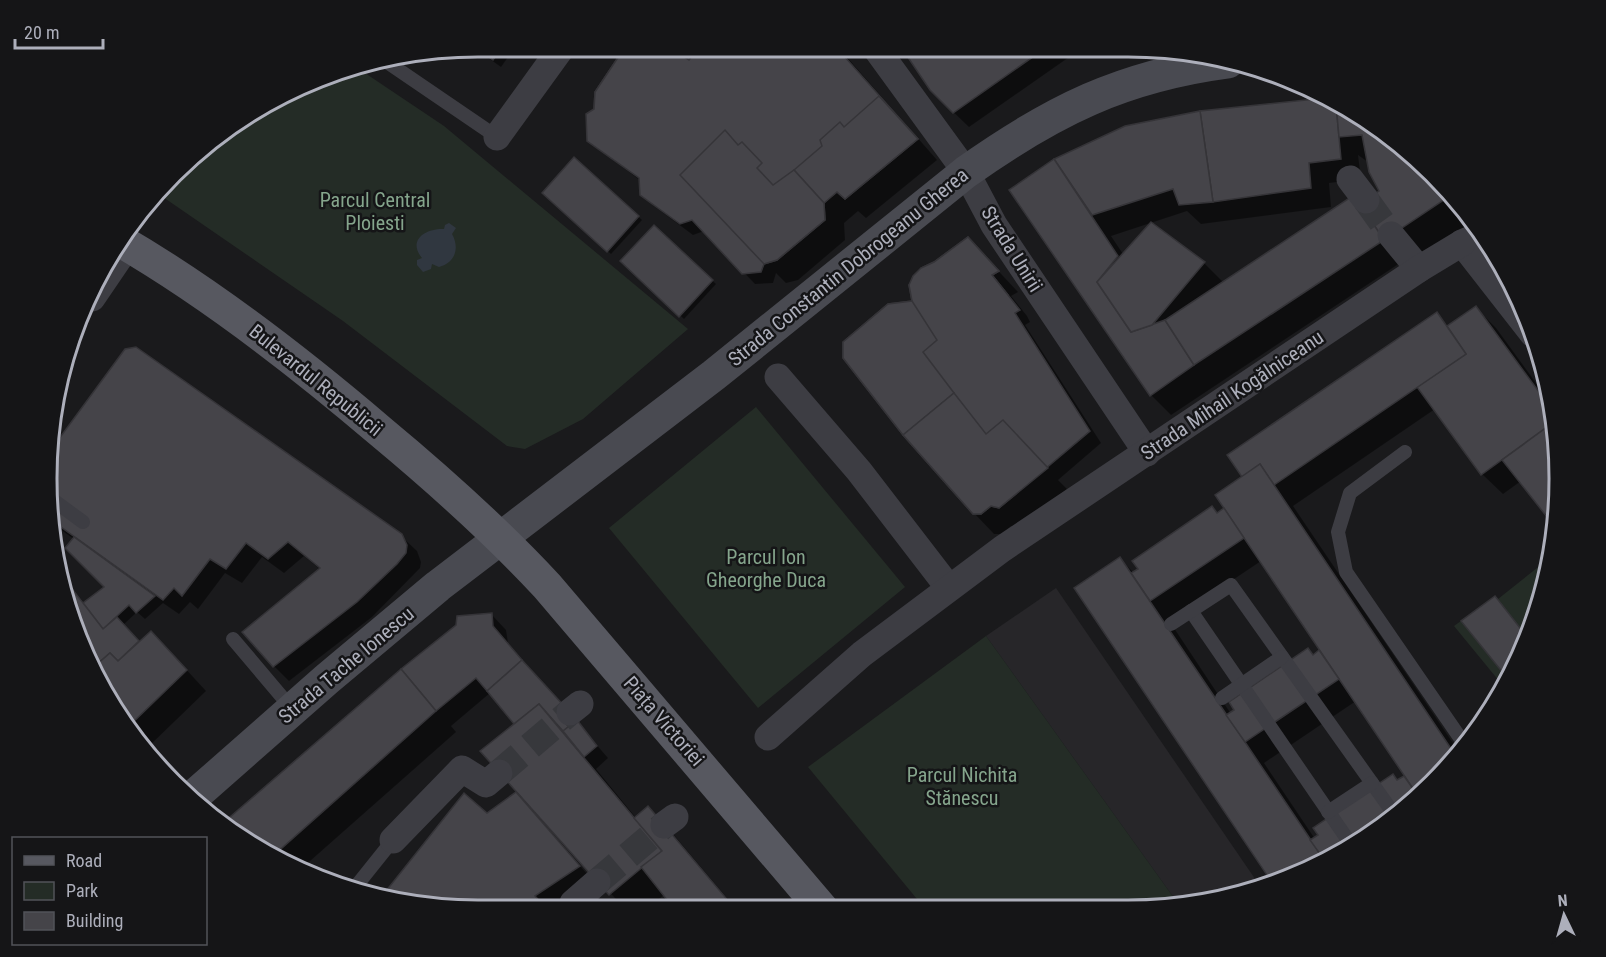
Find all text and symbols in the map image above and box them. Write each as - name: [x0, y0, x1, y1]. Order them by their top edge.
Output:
- scale bar: [15, 12, 104, 50]
- text: 20 m: [24, 22, 59, 43]
- street label: Strada Constantin Dobrogeanu Gherea: [723, 163, 973, 371]
- park label: Parcul Central Ploiesti: [320, 188, 430, 235]
- street label: Strada Unirii: [976, 202, 1048, 296]
- street label: Bulevardul Republicii: [245, 319, 387, 441]
- street label: Strada Mihail Kogălniceanu: [1136, 325, 1328, 465]
- park label: Parcul Ion Gheorghe Duca: [706, 545, 826, 592]
- street label: Strada Tache Ionescu: [273, 601, 419, 729]
- street label: Piața Victoriei: [618, 671, 709, 771]
- park label: Parcul Nichita Stănescu: [907, 763, 1017, 810]
- legend: [12, 837, 207, 945]
- text: Road: [66, 850, 102, 871]
- text: Park: [66, 880, 98, 901]
- north arrow: [1534, 885, 1594, 945]
- text: N: [1557, 891, 1568, 910]
- text: Building: [66, 910, 123, 931]

